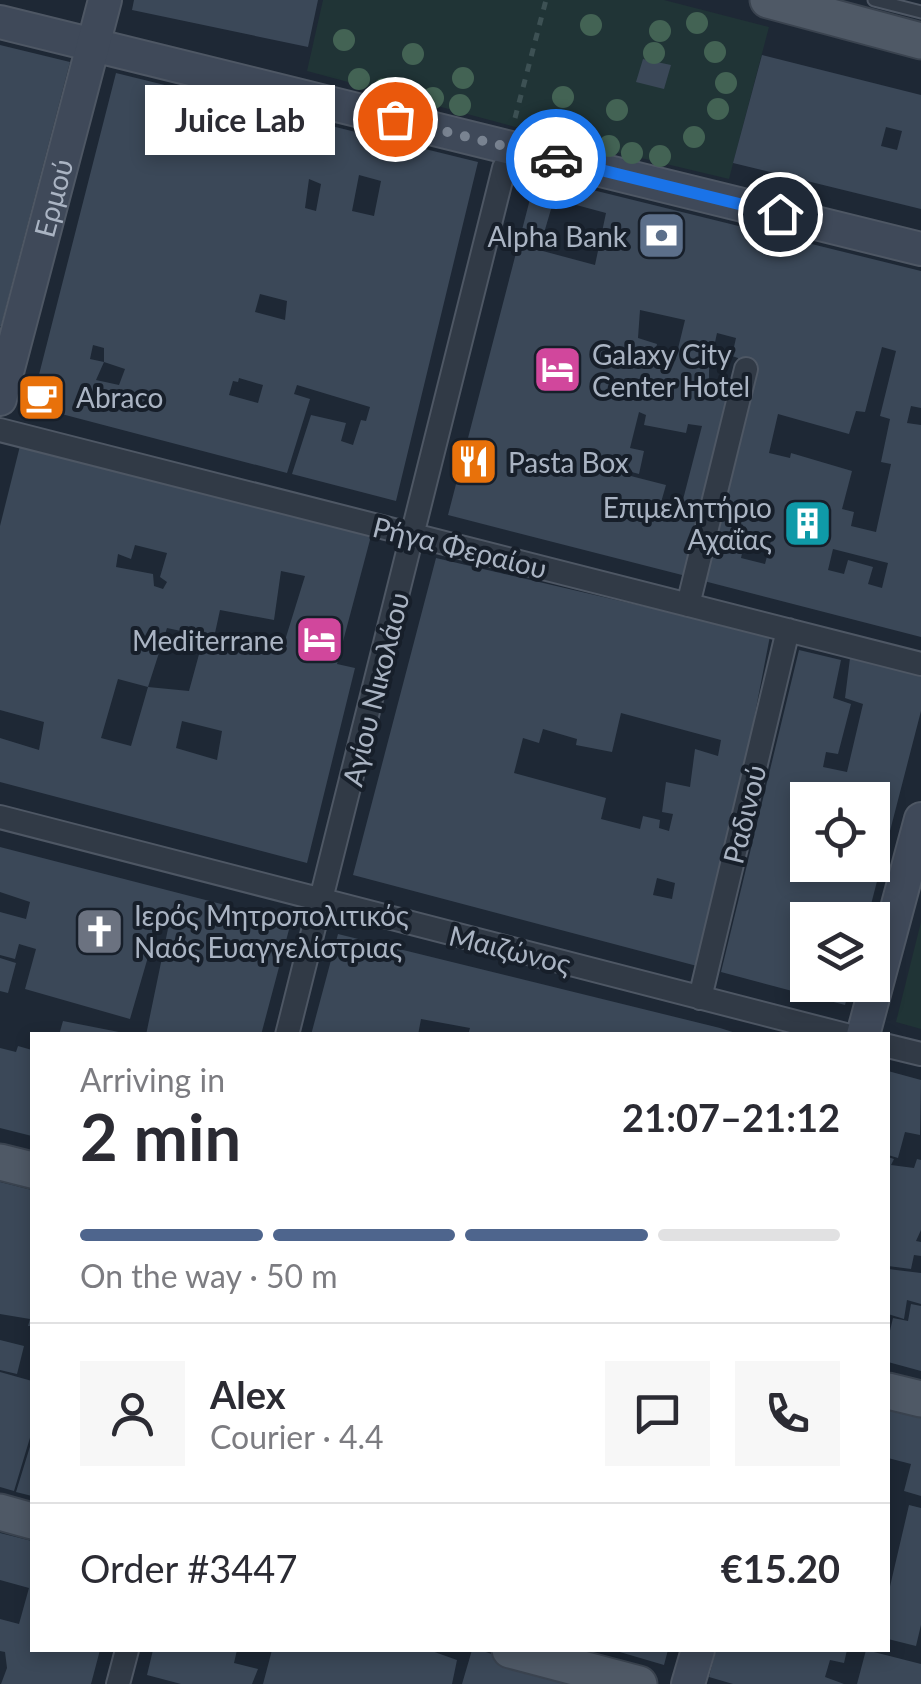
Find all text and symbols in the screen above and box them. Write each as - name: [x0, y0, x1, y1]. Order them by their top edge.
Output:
- pin: [353, 77, 438, 162]
- callout: Juice Lab: [145, 84, 335, 154]
- icon: bag: [368, 92, 423, 147]
- text: Juice Lab: [175, 100, 305, 139]
- courier: [506, 109, 606, 209]
- icon: car: [529, 132, 584, 187]
- street label: Ερμού: [26, 155, 79, 241]
- pin: [738, 172, 823, 257]
- icon: home: [753, 187, 808, 242]
- bank icon: Alpha Bank: [636, 210, 688, 262]
- place label: Alpha Bank: [487, 219, 628, 253]
- place label: Galaxy City Center Hotel: [592, 337, 750, 403]
- hotel icon: Galaxy City Center Hotel: [531, 344, 583, 396]
- cafe icon: Abraco: [15, 371, 67, 423]
- place label: Abraco: [76, 380, 163, 414]
- restaurant icon: Pasta Box: [447, 436, 499, 488]
- place label: Pasta Box: [508, 445, 629, 479]
- place label: Επιμελητήριο Αχαΐας: [603, 490, 772, 556]
- building icon: Επιμελητήριο Αχαΐας: [781, 497, 833, 549]
- street label: Ρήγα Φεραίου: [369, 509, 551, 585]
- street label: Αγίου Νικολάου: [335, 589, 415, 789]
- hotel icon: Mediterrane: [293, 614, 345, 666]
- place label: Mediterrane: [132, 623, 284, 657]
- street label: Ραδινού: [715, 761, 773, 867]
- map controls: [790, 782, 890, 1002]
- button: locate: [790, 782, 890, 882]
- place label: Ιερός Μητροπολιτικός Ναός Ευαγγελίστριας: [134, 898, 409, 964]
- button: layers: [790, 902, 890, 1002]
- church icon: Ιερός Μητροπολιτικός Ναός Ευαγγελίστριας: [73, 905, 125, 957]
- street label: Μαιζώνος: [446, 918, 574, 980]
- text: Arriving in: [80, 1060, 225, 1099]
- text: 21:07–21:12: [622, 1094, 840, 1140]
- text: 2 min: [80, 1097, 241, 1175]
- text: On the way · 50 m: [80, 1256, 338, 1295]
- button: person: [80, 1361, 185, 1466]
- button: chat: [605, 1361, 710, 1466]
- button: phone: [735, 1361, 840, 1466]
- text: Alex: [210, 1371, 286, 1417]
- text: Courier · 4.4: [210, 1417, 384, 1456]
- text: Order #3447: [80, 1545, 297, 1591]
- text: €15.20: [721, 1545, 840, 1591]

